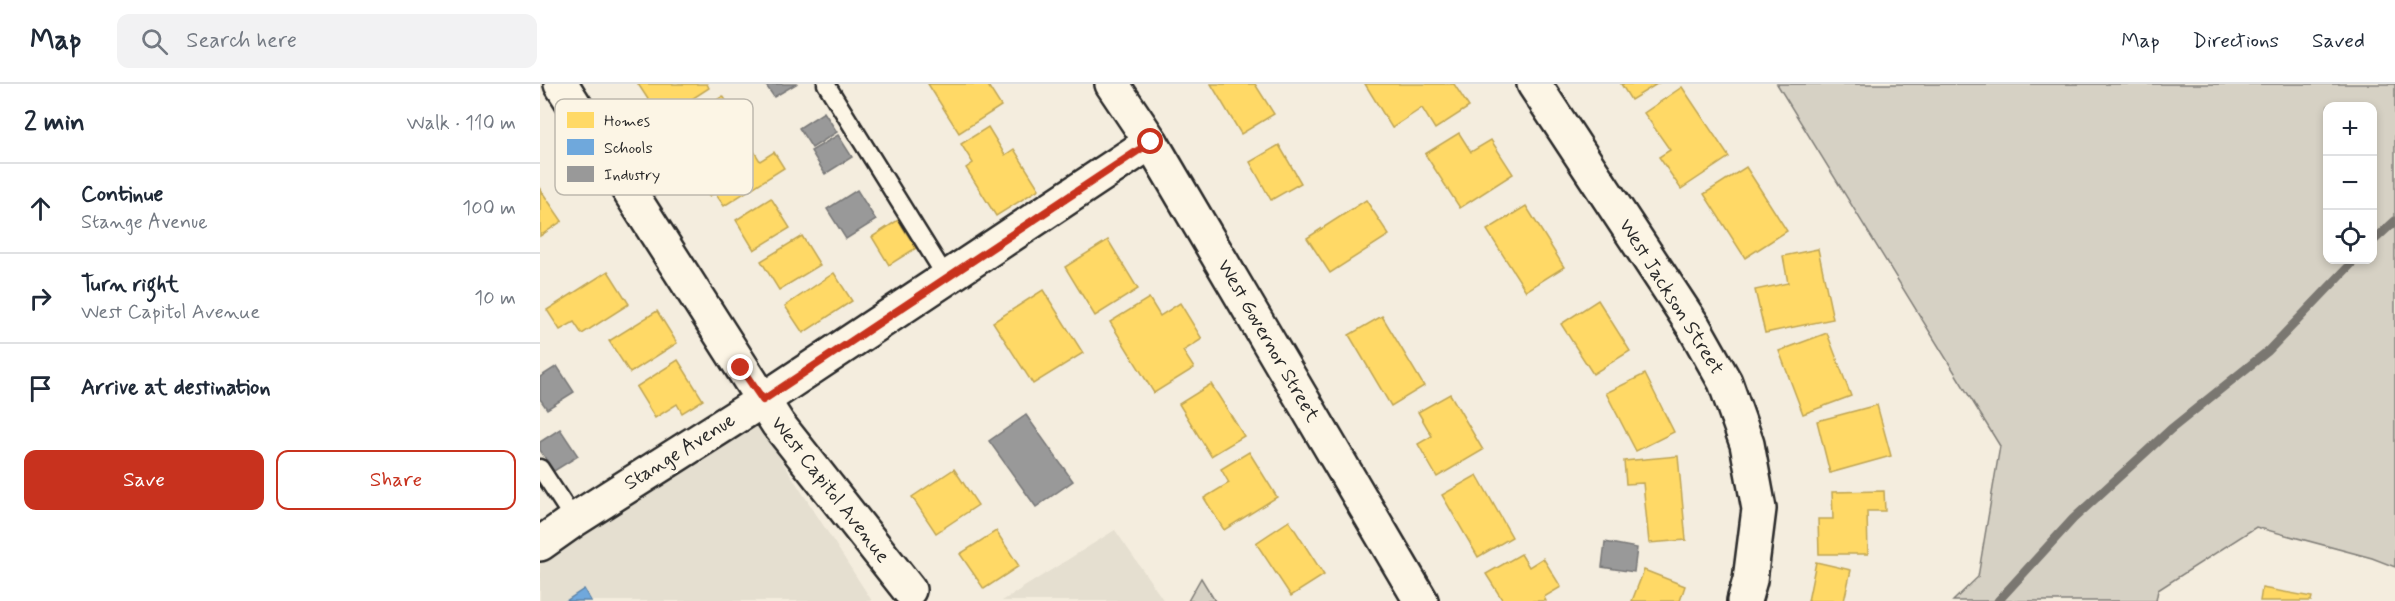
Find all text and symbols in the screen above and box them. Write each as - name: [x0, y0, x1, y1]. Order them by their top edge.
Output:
- search box: [117, 14, 537, 68]
- text: Map: [30, 23, 81, 60]
- icon: search: [138, 25, 171, 58]
- text: Search here: [186, 27, 297, 55]
- text: Map: [2121, 27, 2160, 55]
- text: Directions: [2193, 27, 2279, 55]
- text: Saved: [2312, 27, 2365, 55]
- legend: [555, 99, 753, 195]
- map controls: [2323, 102, 2377, 264]
- button: +: [2323, 102, 2377, 156]
- text: 2 min: [24, 106, 85, 140]
- text: Walk · 110 m: [407, 110, 516, 137]
- text: Homes: [604, 111, 650, 132]
- route start: [1137, 128, 1163, 154]
- text: Schools: [604, 138, 653, 159]
- button: −: [2323, 156, 2377, 210]
- text: Industry: [604, 165, 660, 186]
- text: Continue: [81, 181, 163, 209]
- icon: ahead: [24, 192, 57, 225]
- text: 100 m: [462, 195, 516, 222]
- text: Stange Avenue: [81, 209, 208, 236]
- button: locate: [2323, 210, 2377, 264]
- street label: West Jackson Street: [1612, 214, 1730, 380]
- street label: West Governor Street: [1210, 255, 1326, 428]
- text: Turn right: [81, 271, 179, 299]
- icon: right: [24, 282, 57, 315]
- text: 10 m: [474, 285, 516, 312]
- text: West Capitol Avenue: [81, 299, 260, 326]
- route end: [727, 354, 753, 380]
- icon: arrive: [24, 372, 57, 405]
- text: Arrive at destination: [81, 374, 271, 402]
- street label: Stange Avenue: [619, 407, 741, 497]
- street label: West Capitol Avenue: [764, 411, 896, 569]
- button: Save: [24, 450, 264, 510]
- button: Share: [276, 450, 516, 510]

